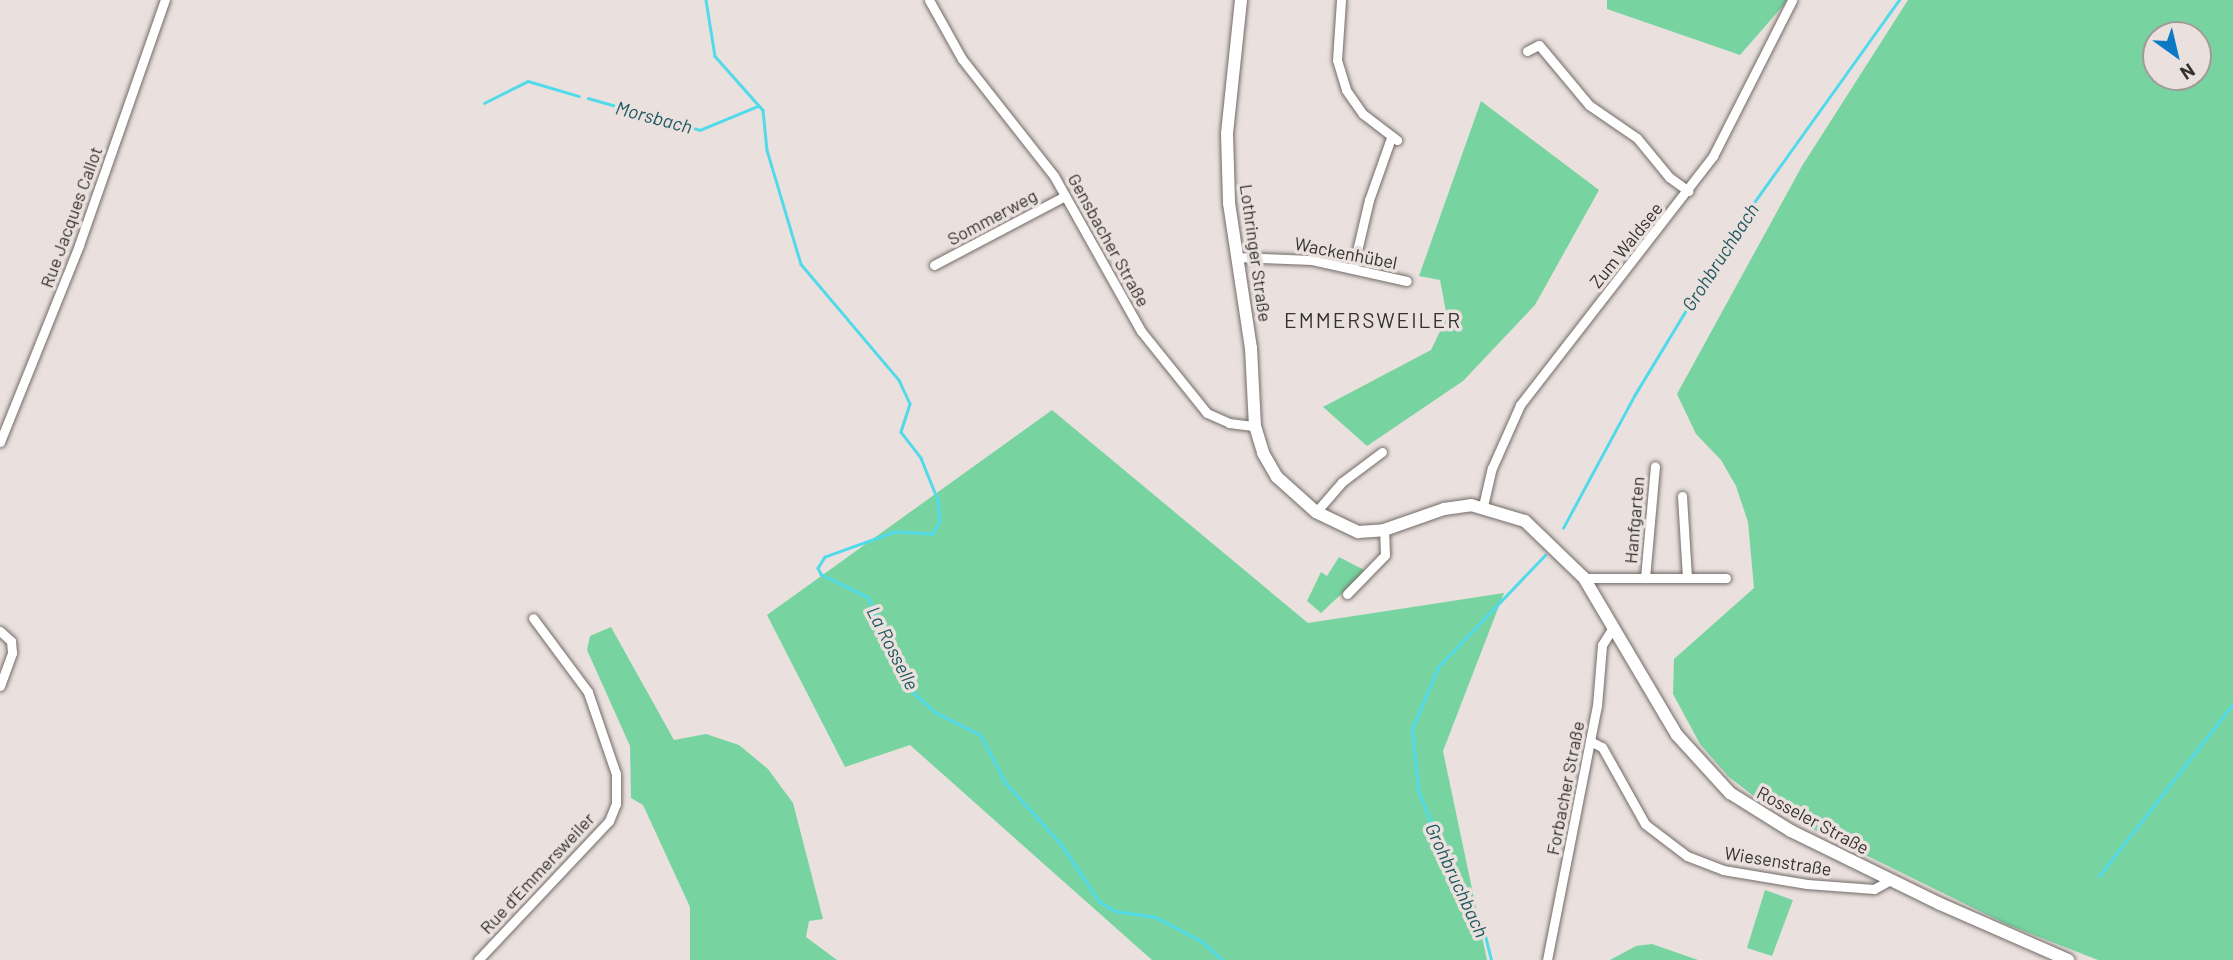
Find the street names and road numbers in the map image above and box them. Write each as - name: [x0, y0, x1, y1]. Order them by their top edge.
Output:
- street label: Rue Jacques Callot: [35, 143, 107, 291]
- street label: Gensbacher Straße: [1063, 170, 1155, 310]
- street label: Lothringer Straße: [1236, 183, 1276, 323]
- street label: Sommerweg: [943, 184, 1041, 250]
- street label: Zum Waldsee: [1585, 198, 1667, 292]
- street label: Wackenhübel: [1293, 232, 1399, 274]
- street label: Hanfgarten: [1619, 475, 1649, 565]
- street label: Forbacher Straße: [1541, 719, 1589, 857]
- street label: Rosseler Straße: [1753, 781, 1873, 859]
- street label: Rue d'Emmersweiler: [475, 808, 599, 938]
- street label: Wiesenstraße: [1723, 842, 1833, 880]

